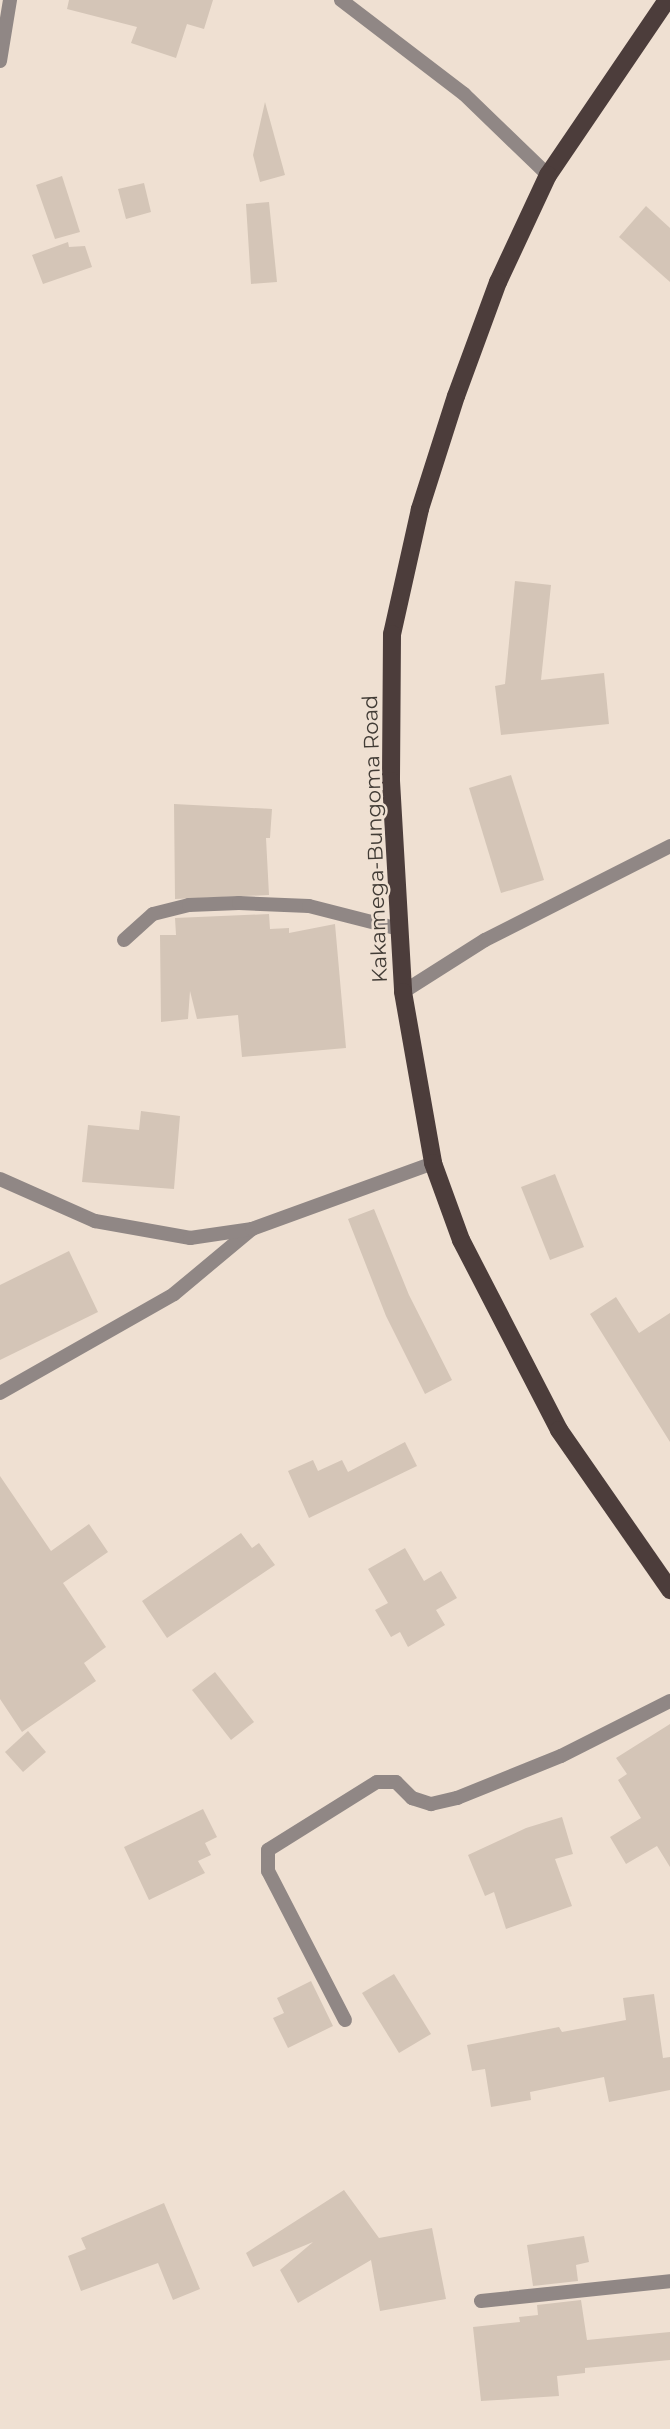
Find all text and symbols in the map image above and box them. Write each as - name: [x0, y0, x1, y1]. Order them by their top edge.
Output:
- street label: Kakamega-Bungoma Road: [357, 694, 393, 984]

